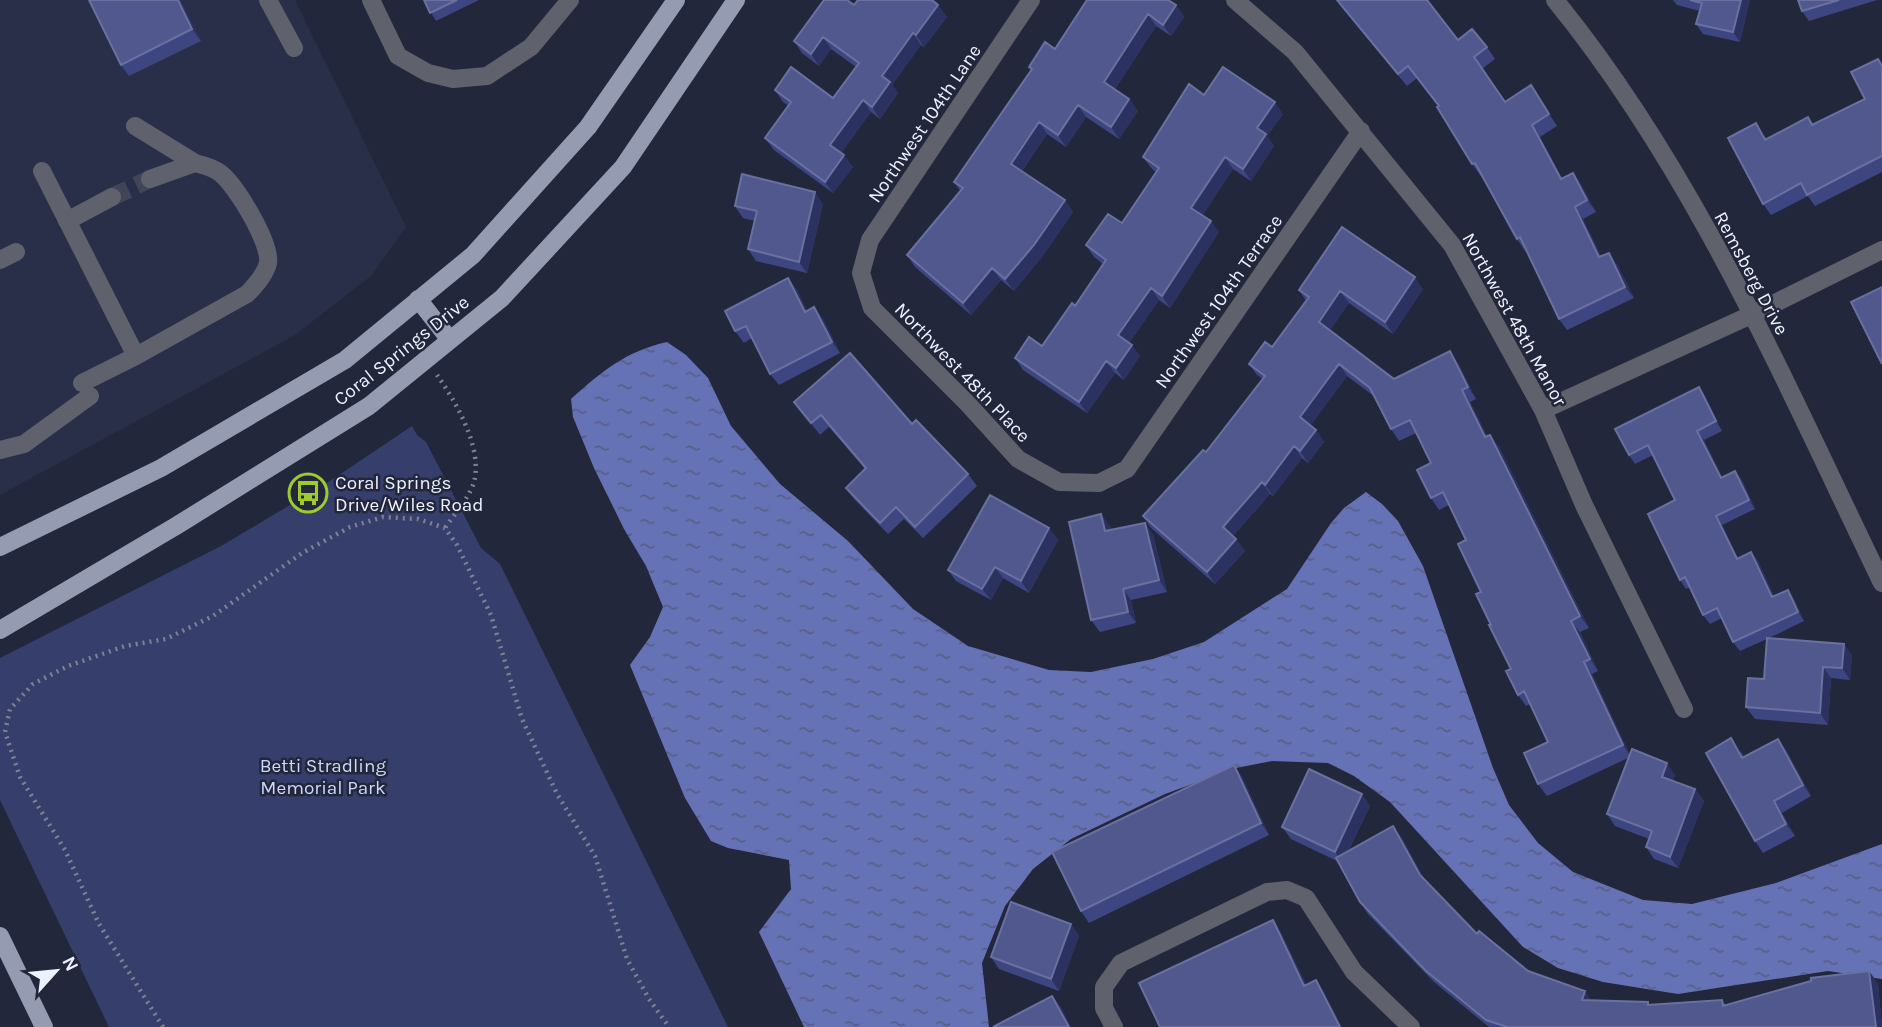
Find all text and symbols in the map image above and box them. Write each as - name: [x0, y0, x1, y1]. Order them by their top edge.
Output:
- street label: Northwest 104th Lane: [864, 40, 986, 207]
- street label: Remsberg Drive: [1709, 208, 1793, 339]
- street label: Northwest 104th Terrace: [1150, 211, 1287, 393]
- street label: Northwest 48th Manor: [1457, 229, 1571, 410]
- street label: Coral Springs Drive: [330, 291, 474, 410]
- street label: Northwest 48th Place: [890, 298, 1035, 447]
- bus stop icon: Coral Springs Drive/Wiles Road: [287, 472, 329, 514]
- place label: Coral Springs Drive/Wiles Road: [335, 472, 484, 516]
- park label: Betti Stradling Memorial Park: [260, 755, 386, 799]
- north arrow: [21, 936, 91, 1006]
- text: N: [57, 953, 83, 975]

